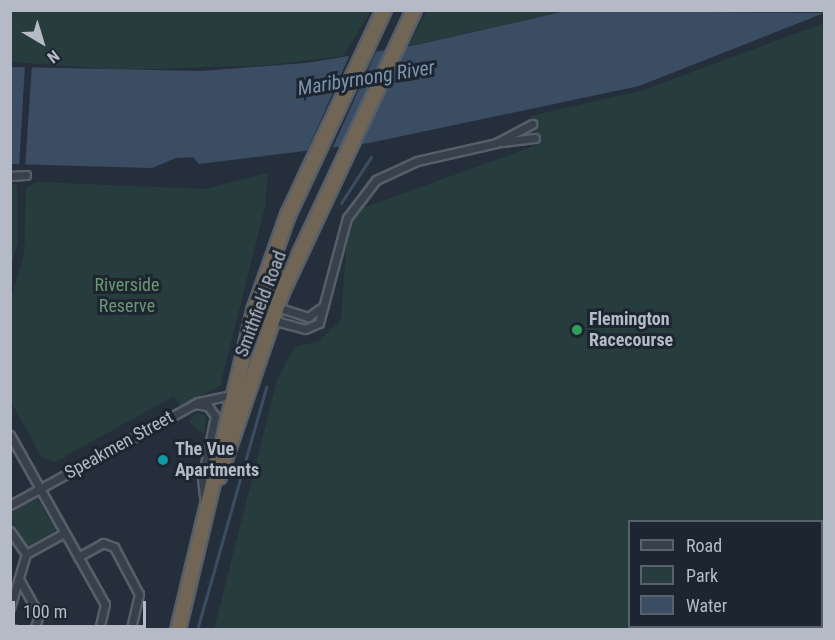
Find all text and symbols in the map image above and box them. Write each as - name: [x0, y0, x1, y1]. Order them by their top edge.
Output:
- north arrow: [12, 12, 72, 72]
- text: N: [44, 46, 63, 67]
- water label: Maribyrnong River: [296, 55, 436, 101]
- street label: Smithfield Road: [231, 248, 291, 360]
- park label: Riverside Reserve: [95, 275, 159, 318]
- place label: Flemington Racecourse: [589, 309, 673, 352]
- marker: Flemington Racecourse: [570, 323, 584, 337]
- street label: Speakmen Street: [61, 406, 177, 484]
- place label: The Vue Apartments: [175, 439, 259, 482]
- marker: The Vue Apartments: [156, 453, 170, 467]
- legend: [628, 520, 823, 628]
- text: Road: [686, 535, 722, 556]
- text: Park: [686, 565, 718, 586]
- scale bar: [15, 589, 148, 627]
- text: Water: [686, 595, 727, 616]
- text: 100 m: [23, 601, 67, 622]

